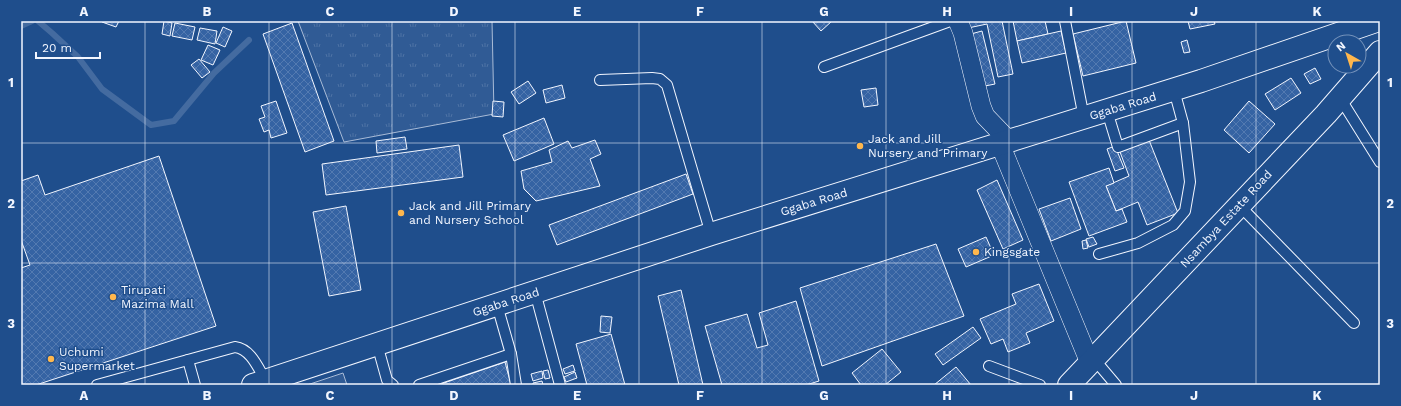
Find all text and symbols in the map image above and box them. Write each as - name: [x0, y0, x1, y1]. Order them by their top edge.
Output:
- text: A: [80, 4, 89, 19]
- text: B: [203, 4, 212, 19]
- text: C: [326, 4, 335, 19]
- text: D: [449, 4, 459, 19]
- text: E: [573, 4, 581, 19]
- text: F: [696, 4, 704, 19]
- text: G: [819, 4, 829, 19]
- text: H: [942, 4, 952, 19]
- text: I: [1069, 4, 1073, 19]
- text: J: [1190, 4, 1198, 19]
- text: K: [1312, 4, 1322, 19]
- scale bar: [36, 34, 100, 60]
- north arrow: [1327, 34, 1367, 74]
- text: N: [1334, 39, 1348, 54]
- text: 20 m: [42, 41, 72, 55]
- text: 1: [8, 75, 14, 90]
- text: 1: [1387, 75, 1393, 90]
- street label: Ggaba Road: [1088, 89, 1158, 123]
- place label: Jack and Jill Nursery and Primary: [868, 132, 988, 160]
- marker: Jack and Jill Nursery and Primary: [855, 141, 865, 151]
- street label: Nsambya Estate Road: [1177, 167, 1275, 271]
- street label: Ggaba Road: [779, 185, 849, 219]
- text: 2: [7, 196, 15, 211]
- text: 2: [1386, 196, 1394, 211]
- place label: Jack and Jill Primary and Nursery School: [409, 199, 532, 227]
- marker: Jack and Jill Primary and Nursery School: [396, 208, 406, 218]
- place label: Kingsgate: [984, 245, 1040, 259]
- marker: Kingsgate: [971, 247, 981, 257]
- place label: Tirupati Mazima Mall: [121, 283, 194, 311]
- street label: Ggaba Road: [471, 285, 541, 319]
- marker: Tirupati Mazima Mall: [108, 292, 118, 302]
- text: 3: [7, 316, 15, 331]
- text: 3: [1386, 316, 1394, 331]
- place label: Uchumi Supermarket: [59, 345, 135, 373]
- marker: Uchumi Supermarket: [46, 354, 56, 364]
- text: A: [80, 388, 89, 403]
- text: B: [203, 388, 212, 403]
- text: C: [326, 388, 335, 403]
- text: D: [449, 388, 459, 403]
- text: E: [573, 388, 581, 403]
- text: F: [696, 388, 704, 403]
- text: G: [819, 388, 829, 403]
- text: H: [942, 388, 952, 403]
- text: I: [1069, 388, 1073, 403]
- text: J: [1190, 388, 1198, 403]
- text: K: [1312, 388, 1322, 403]

